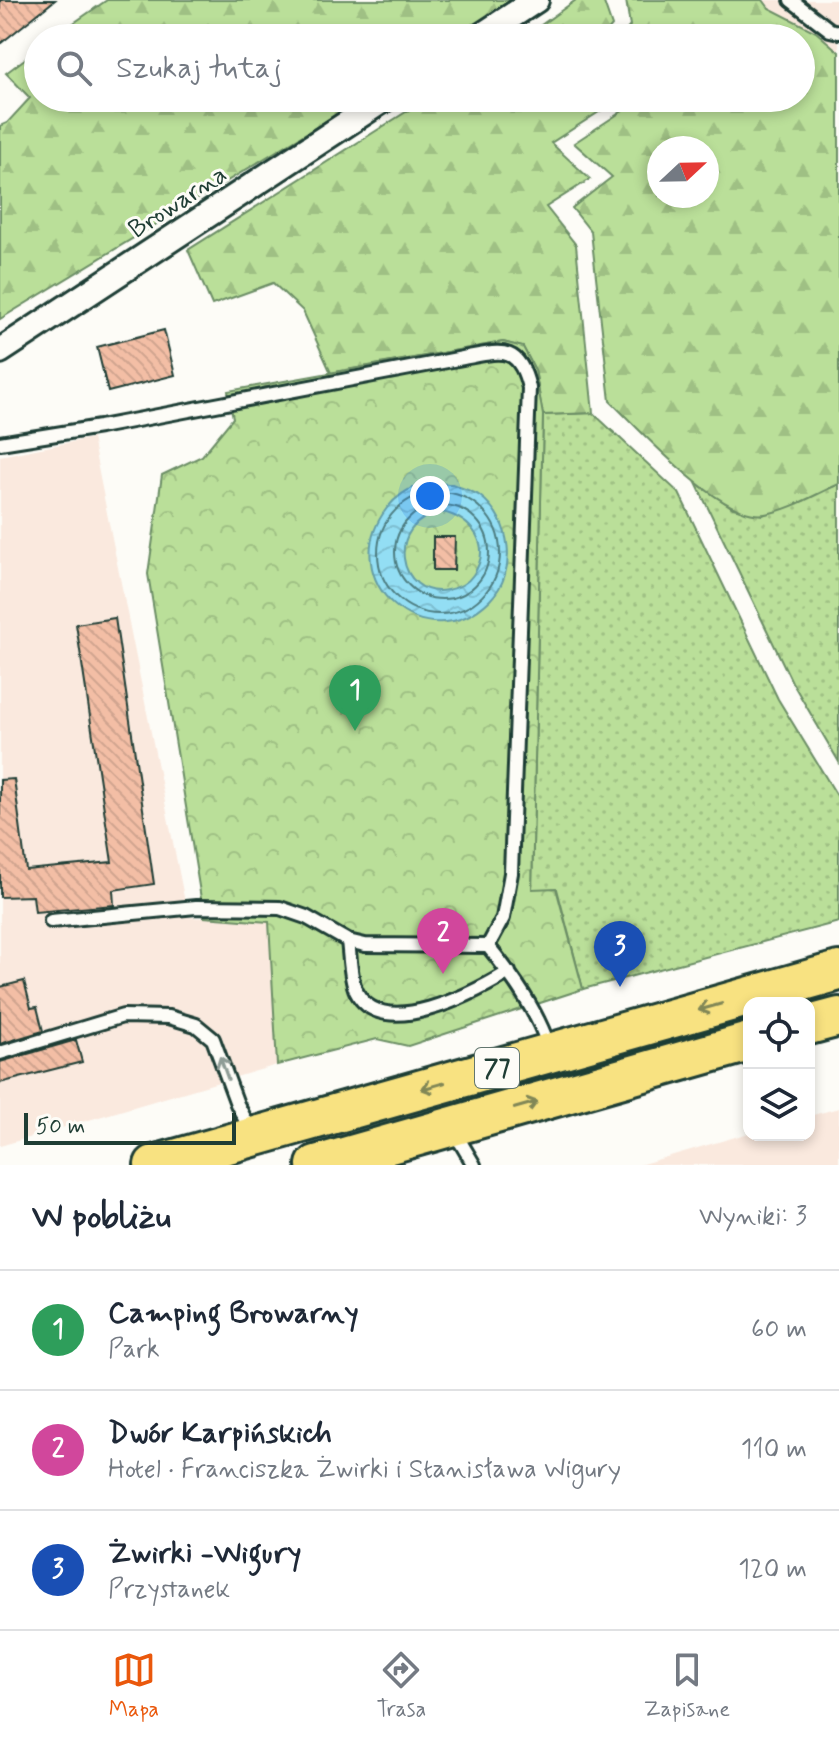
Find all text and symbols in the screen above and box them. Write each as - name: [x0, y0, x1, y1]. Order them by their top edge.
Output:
- search box: [24, 24, 815, 112]
- icon: search: [52, 46, 96, 90]
- text: Szukaj tutaj: [116, 49, 282, 88]
- north arrow: [647, 136, 719, 208]
- street label: Browarna: [122, 158, 234, 247]
- your location: [410, 476, 450, 516]
- pin: 1: [329, 665, 381, 731]
- pin: 2: [417, 908, 469, 974]
- pin: 3: [594, 921, 646, 987]
- map controls: [743, 997, 815, 1141]
- button: locate: [743, 997, 815, 1069]
- one-way arrow: [698, 1000, 724, 1015]
- road number: 77: [475, 1048, 519, 1088]
- one-way arrow: [215, 1056, 230, 1081]
- button: layers: [743, 1069, 815, 1141]
- one-way arrow: [420, 1079, 446, 1094]
- one-way arrow: [513, 1097, 539, 1112]
- scale bar: [24, 1109, 236, 1145]
- text: 50 m: [36, 1113, 85, 1141]
- text: W pobliżu: [32, 1195, 171, 1240]
- text: Wyniki: 3: [699, 1200, 807, 1234]
- text: Camping Browarny: [108, 1294, 359, 1333]
- text: 1: [52, 1313, 64, 1347]
- text: 60 m: [751, 1313, 807, 1347]
- text: Park: [108, 1333, 160, 1367]
- text: Dwór Karpińskich: [108, 1414, 332, 1453]
- text: 2: [52, 1433, 64, 1467]
- text: 110 m: [741, 1433, 807, 1467]
- text: Hotel · Franciszka Żwirki i Stanisława Wigury: [108, 1453, 621, 1487]
- text: Żwirki -Wigury: [108, 1534, 302, 1573]
- text: 3: [52, 1553, 64, 1587]
- text: 120 m: [738, 1553, 807, 1587]
- text: Przystanek: [108, 1573, 230, 1607]
- tab: Mapa: [109, 1648, 159, 1724]
- tab: Trasa: [377, 1648, 426, 1724]
- tab: Zapisane: [644, 1648, 730, 1724]

